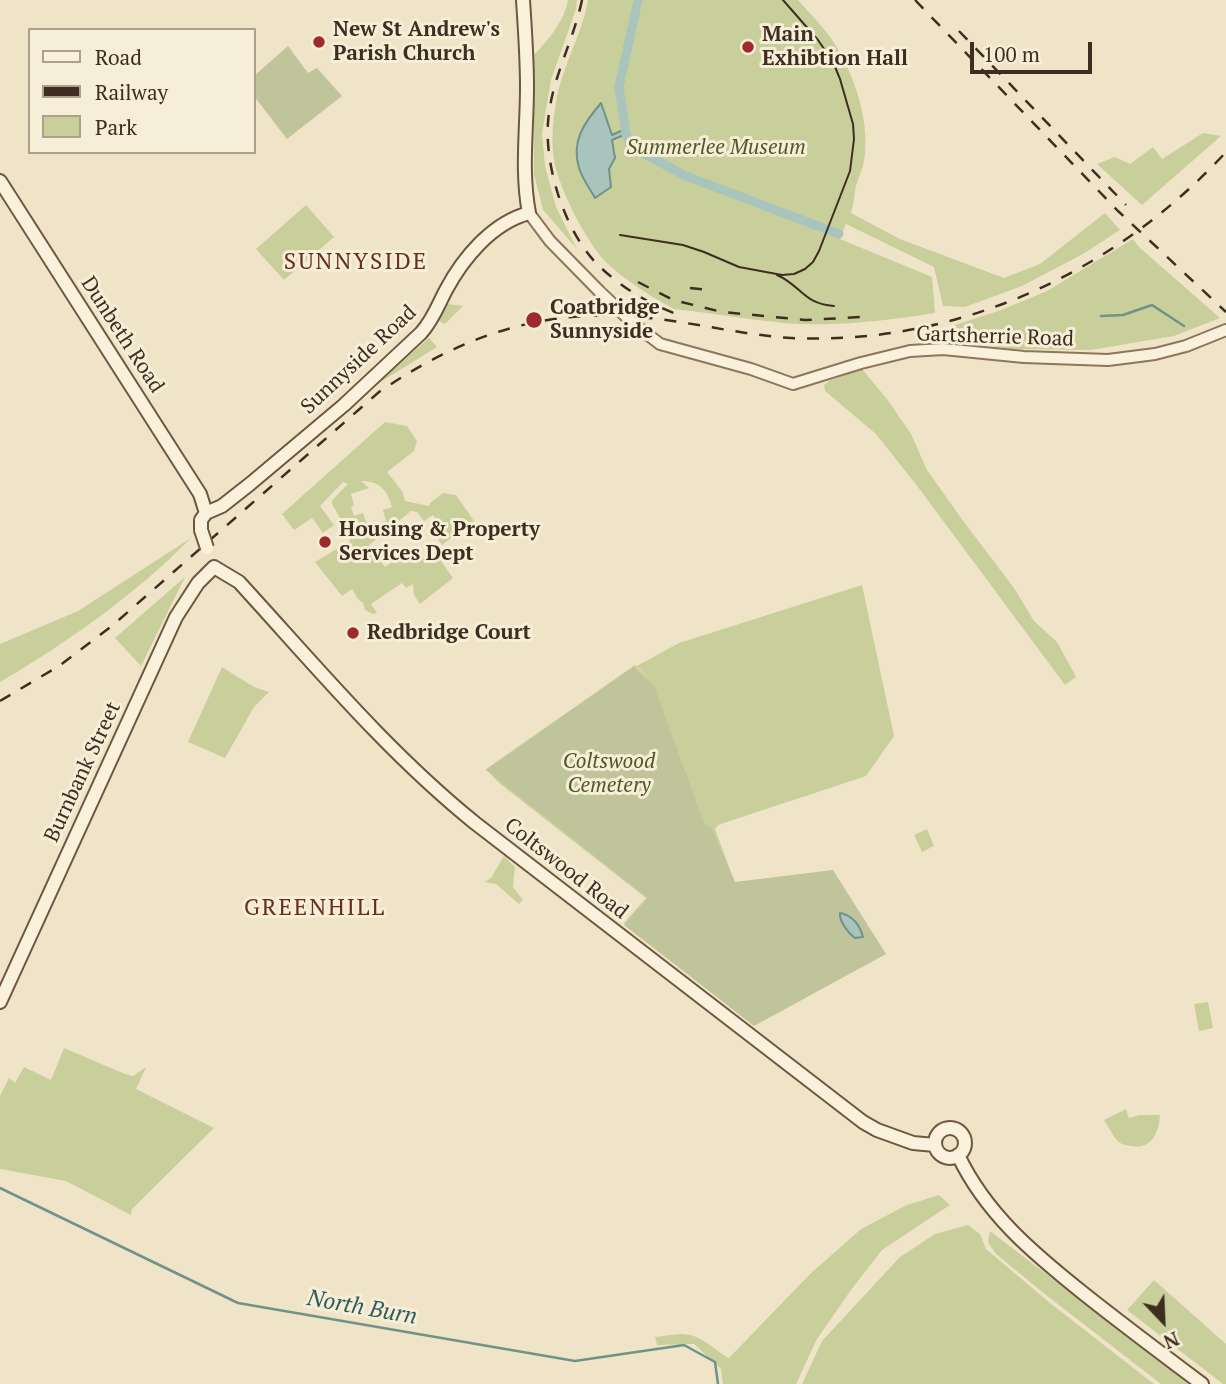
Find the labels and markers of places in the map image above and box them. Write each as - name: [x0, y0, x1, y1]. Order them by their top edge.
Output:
- place label: New St Andrew's Parish Church: [333, 17, 500, 67]
- place label: Main Exhibtion Hall: [762, 22, 908, 72]
- marker: New St Andrew's Parish Church: [311, 34, 327, 50]
- marker: Main Exhibtion Hall: [740, 39, 756, 55]
- place label: Coatbridge Sunnyside: [550, 295, 660, 345]
- marker: Coatbridge Sunnyside: [524, 310, 544, 330]
- place label: Housing & Property Services Dept: [339, 517, 540, 567]
- marker: Housing & Property Services Dept: [317, 534, 333, 550]
- place label: Redbridge Court: [367, 620, 531, 646]
- marker: Redbridge Court: [345, 625, 361, 641]

